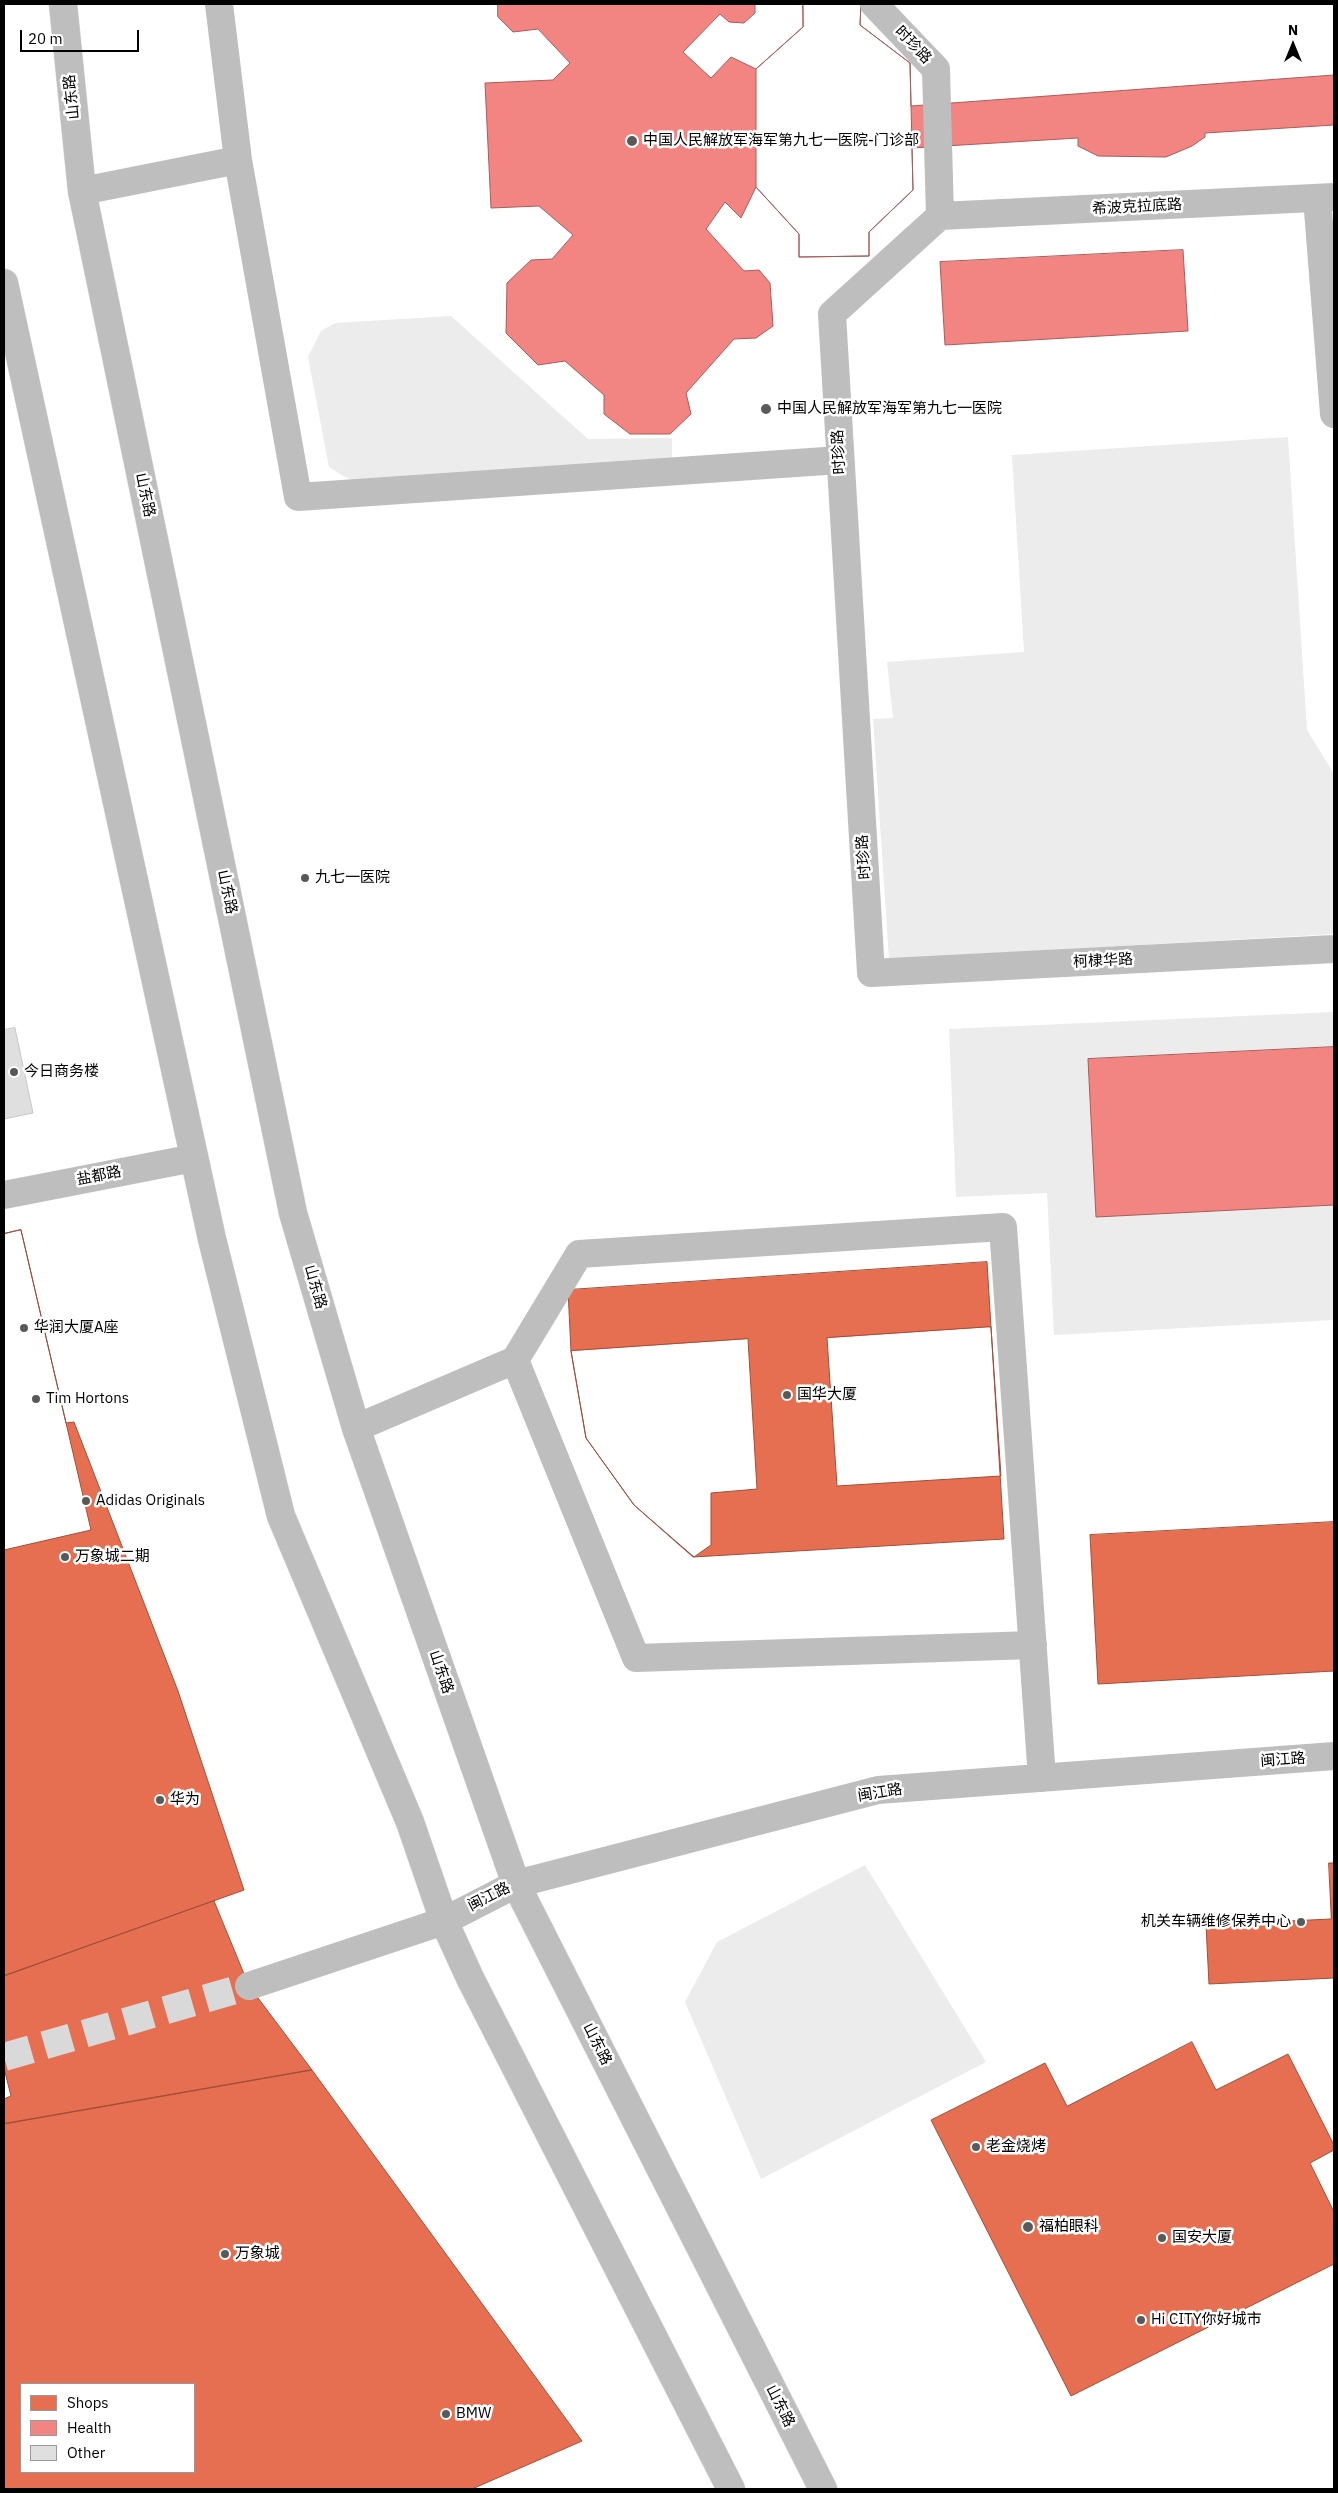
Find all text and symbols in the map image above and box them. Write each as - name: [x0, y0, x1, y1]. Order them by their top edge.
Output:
- scale bar: [22, 20, 141, 52]
- north arrow: [1268, 20, 1318, 70]
- text: N: [1288, 21, 1298, 39]
- street label: 时珍路: [891, 23, 935, 67]
- text: 20 m: [28, 29, 63, 48]
- street label: 山东路: [61, 74, 83, 120]
- place label: 中国人民解放军海军第九七一医院-门诊部: [643, 132, 919, 150]
- marker: 中国人民解放军海军第九七一医院-门诊部: [625, 134, 639, 148]
- street label: 希波克拉底路: [1092, 196, 1182, 218]
- place label: 中国人民解放军海军第九七一医院: [777, 400, 1002, 418]
- marker: 中国人民解放军海军第九七一医院: [759, 402, 773, 416]
- street label: 时珍路: [829, 429, 849, 475]
- street label: 山东路: [132, 471, 158, 519]
- street label: 时珍路: [853, 834, 875, 880]
- street label: 山东路: [214, 868, 240, 916]
- place label: 九七一医院: [315, 869, 390, 887]
- marker: 九七一医院: [299, 872, 311, 884]
- street label: 柯棣华路: [1073, 950, 1133, 972]
- place label: 今日商务楼: [24, 1063, 99, 1081]
- marker: 今日商务楼: [8, 1066, 20, 1078]
- street label: 盐都路: [75, 1163, 123, 1189]
- street label: 山东路: [300, 1263, 330, 1311]
- place label: 华润大厦A座: [34, 1319, 119, 1337]
- marker: 华润大厦A座: [18, 1322, 30, 1334]
- place label: 国华大厦: [797, 1386, 857, 1404]
- marker: 国华大厦: [781, 1389, 793, 1401]
- place label: Tim Hortons: [46, 1390, 129, 1408]
- marker: Tim Hortons: [30, 1393, 42, 1405]
- place label: Adidas Originals: [96, 1492, 205, 1510]
- marker: Adidas Originals: [80, 1495, 92, 1507]
- place label: 万象城二期: [75, 1548, 150, 1566]
- marker: 万象城二期: [59, 1551, 71, 1563]
- street label: 山东路: [425, 1648, 457, 1696]
- street label: 闽江路: [1260, 1749, 1306, 1771]
- street label: 闽江路: [856, 1781, 904, 1805]
- place label: 华为: [170, 1791, 200, 1809]
- marker: 华为: [154, 1794, 166, 1806]
- street label: 闽江路: [465, 1879, 513, 1915]
- place label: 机关车辆维修保养中心: [1141, 1913, 1291, 1931]
- marker: 机关车辆维修保养中心: [1295, 1916, 1307, 1928]
- street label: 山东路: [579, 2020, 615, 2068]
- place label: 老金烧烤: [986, 2138, 1046, 2156]
- marker: 老金烧烤: [970, 2141, 982, 2153]
- place label: 福柏眼科: [1039, 2218, 1099, 2236]
- marker: 福柏眼科: [1021, 2220, 1035, 2234]
- place label: 国安大厦: [1172, 2229, 1232, 2247]
- marker: 国安大厦: [1156, 2232, 1168, 2244]
- place label: 万象城: [235, 2245, 280, 2263]
- marker: 万象城: [219, 2248, 231, 2260]
- place label: Hi CITY你好城市: [1151, 2311, 1262, 2329]
- marker: Hi CITY你好城市: [1135, 2314, 1147, 2326]
- street label: 山东路: [762, 2382, 798, 2430]
- legend: [20, 2383, 195, 2473]
- text: Shops: [67, 2393, 109, 2412]
- place label: BMW: [456, 2405, 491, 2423]
- marker: BMW: [440, 2408, 452, 2420]
- text: Health: [67, 2418, 112, 2437]
- text: Other: [67, 2443, 105, 2462]

